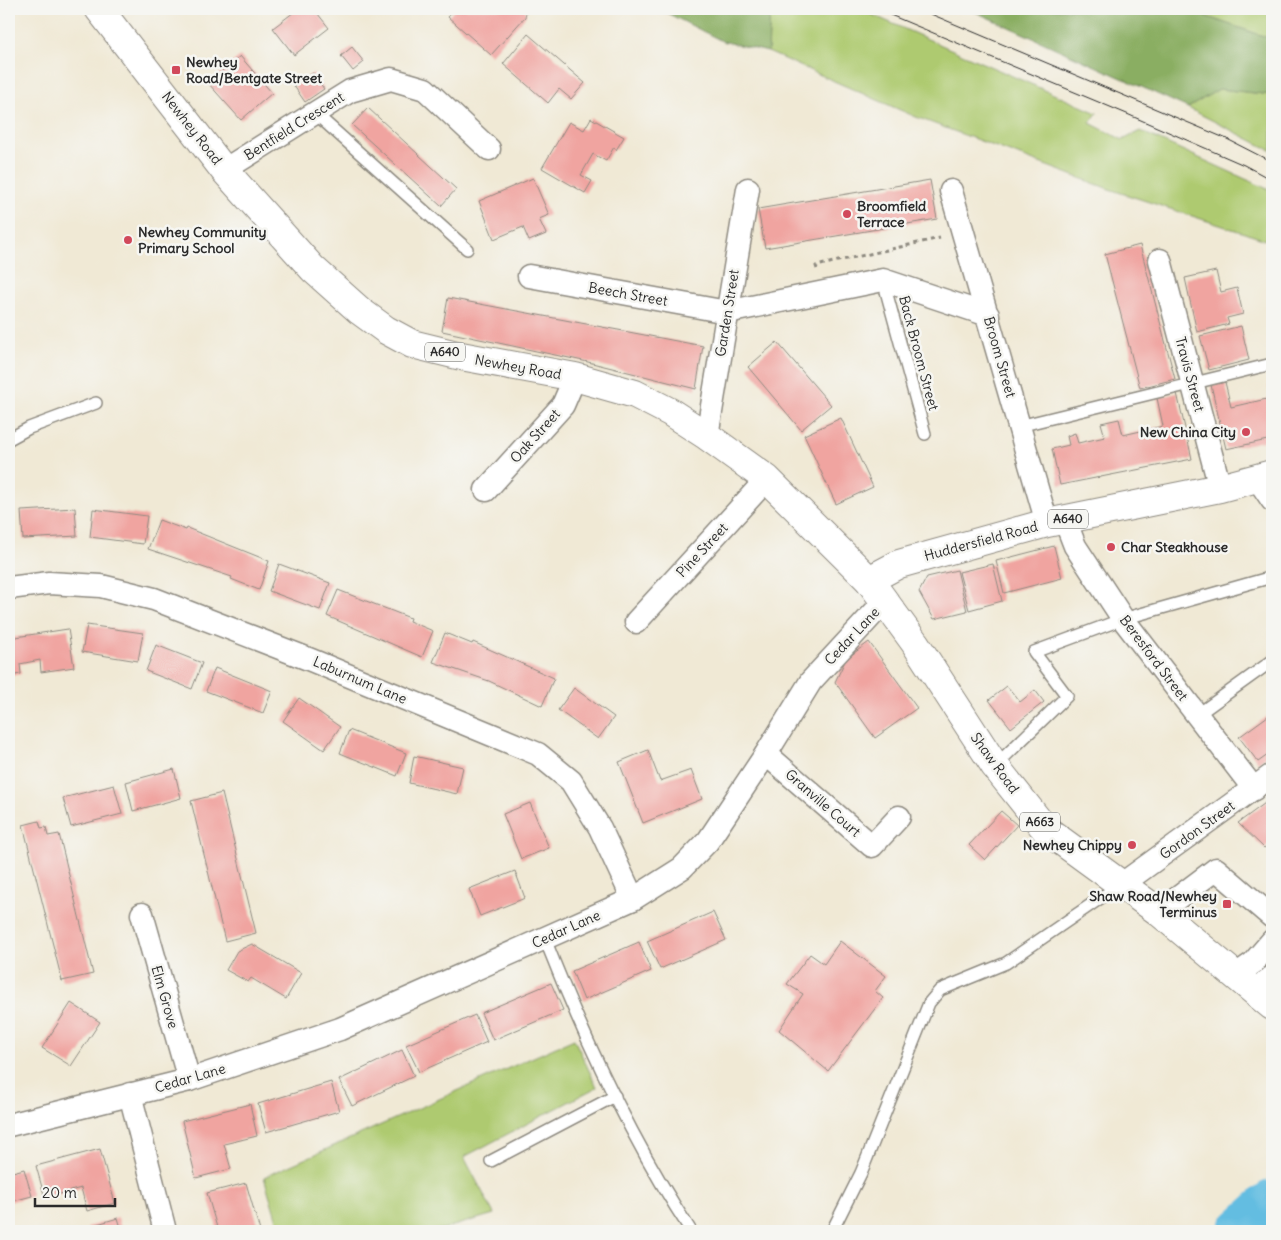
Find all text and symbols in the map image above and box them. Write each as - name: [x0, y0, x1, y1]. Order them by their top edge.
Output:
- place label: Newhey Road/Bentgate Street: [186, 53, 322, 87]
- marker: Newhey Road/Bentgate Street: [170, 64, 182, 76]
- street label: Newhey Road: [158, 88, 226, 168]
- street label: Bentfield Crescent: [241, 88, 348, 164]
- place label: Broomfield Terrace: [857, 197, 927, 231]
- marker: Broomfield Terrace: [841, 208, 853, 220]
- place label: Newhey Community Primary School: [138, 223, 267, 257]
- marker: Newhey Community Primary School: [122, 234, 134, 246]
- street label: Garden Street: [711, 268, 743, 358]
- street label: Beech Street: [587, 278, 669, 310]
- street label: Back Broom Street: [895, 294, 943, 413]
- street label: Broom Street: [980, 314, 1020, 400]
- street label: Travis Street: [1171, 335, 1209, 414]
- road number: A640: [425, 342, 465, 362]
- street label: Newhey Road: [473, 351, 563, 383]
- street label: Oak Street: [506, 405, 564, 467]
- place label: New China City: [1140, 423, 1236, 441]
- marker: New China City: [1240, 426, 1252, 438]
- road number: A640: [1048, 509, 1088, 528]
- street label: Huddersfield Road: [922, 517, 1040, 565]
- street label: Pine Street: [672, 519, 732, 581]
- place label: Char Steakhouse: [1121, 538, 1229, 556]
- marker: Char Steakhouse: [1105, 541, 1117, 553]
- street label: Cedar Lane: [821, 603, 883, 669]
- street label: Beresford Street: [1116, 612, 1192, 705]
- street label: Laburnum Lane: [310, 652, 410, 708]
- street label: Shaw Road: [967, 729, 1023, 797]
- street label: Granville Court: [782, 765, 865, 841]
- street label: Gordon Street: [1156, 797, 1238, 863]
- road number: A663: [1020, 812, 1060, 832]
- place label: Newhey Chippy: [1023, 836, 1122, 854]
- marker: Newhey Chippy: [1126, 839, 1138, 851]
- place label: Shaw Road/Newhey Terminus: [1089, 887, 1218, 921]
- marker: Shaw Road/Newhey Terminus: [1221, 898, 1233, 910]
- street label: Cedar Lane: [529, 906, 603, 952]
- street label: Elm Grove: [147, 963, 183, 1031]
- street label: Cedar Lane: [153, 1059, 227, 1097]
- scale bar: [35, 1175, 115, 1207]
- text: 20 m: [42, 1183, 77, 1202]

